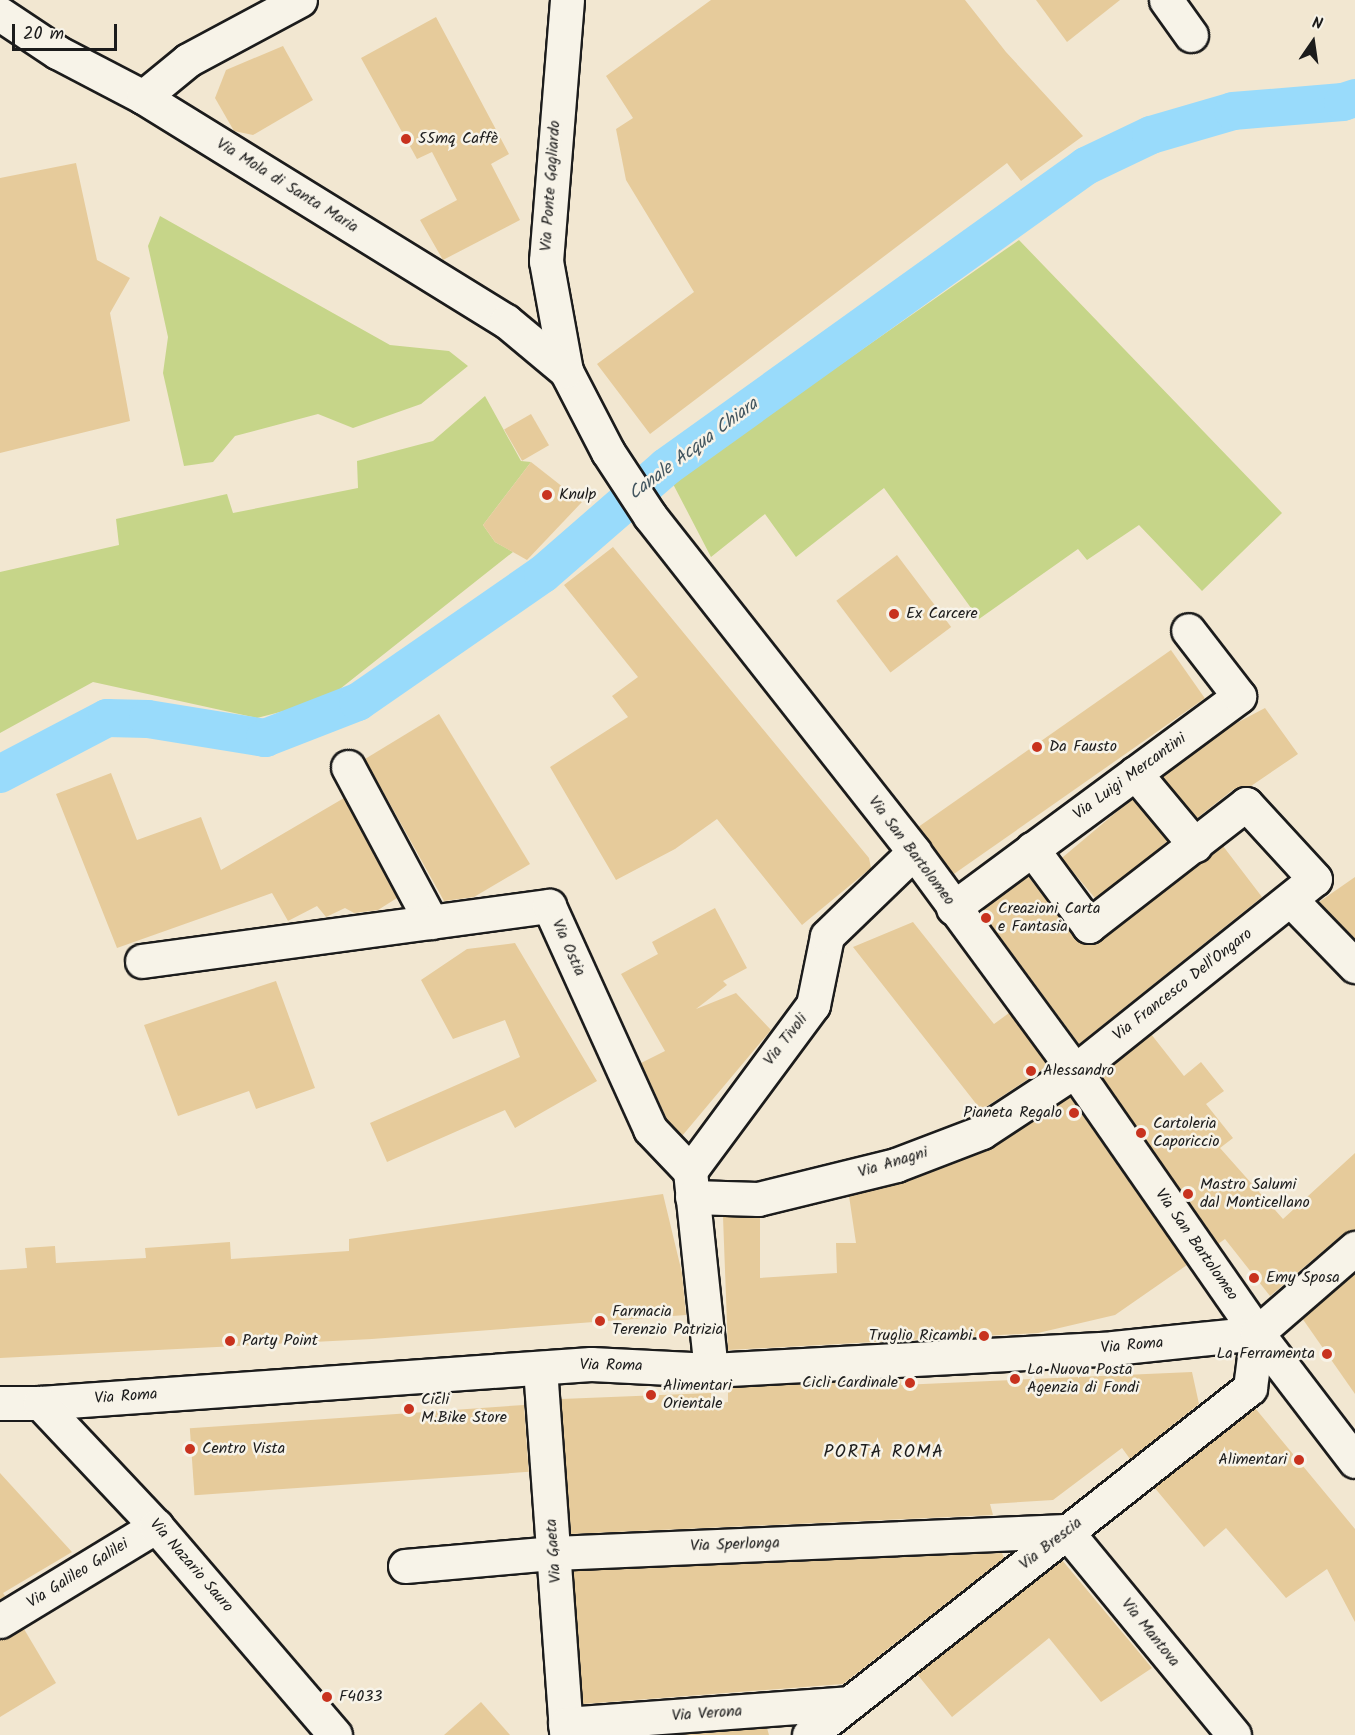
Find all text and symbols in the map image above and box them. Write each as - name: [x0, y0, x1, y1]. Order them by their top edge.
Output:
- text: N: [1309, 11, 1325, 37]
- scale bar: [15, 12, 120, 50]
- north arrow: [1283, 12, 1343, 72]
- text: 20 m: [23, 20, 64, 49]
- street label: Via Ponte Gagliardo: [537, 120, 565, 252]
- place label: 55mq Caffè: [418, 129, 498, 149]
- marker: 55mq Caffè: [399, 132, 413, 146]
- street label: Via Mola di Santa Maria: [213, 135, 361, 237]
- water label: Canale Acqua Chiara: [625, 394, 763, 506]
- place label: Knulp: [559, 485, 596, 505]
- marker: Knulp: [540, 488, 554, 502]
- place label: Ex Carcere: [906, 604, 978, 624]
- marker: Ex Carcere: [887, 607, 901, 621]
- street label: Via Luigi Mercantini: [1070, 730, 1190, 824]
- place label: Da Fausto: [1049, 737, 1117, 757]
- marker: Da Fausto: [1030, 740, 1044, 754]
- street label: Via San Bartolomeo: [864, 793, 958, 909]
- place label: Creazioni Carta e Fantasia: [998, 899, 1101, 937]
- marker: Creazioni Carta e Fantasia: [979, 911, 993, 925]
- street label: Via Ostia: [547, 917, 589, 979]
- street label: Via Francesco Dell'Ongaro: [1110, 925, 1256, 1045]
- street label: Via Tivoli: [760, 1010, 812, 1070]
- place label: Alessandro: [1043, 1061, 1114, 1081]
- marker: Alessandro: [1024, 1064, 1038, 1078]
- place label: Pianeta Regalo: [963, 1103, 1062, 1123]
- marker: Pianeta Regalo: [1067, 1106, 1081, 1120]
- place label: Cartoleria Caporiccio: [1153, 1114, 1219, 1152]
- marker: Cartoleria Caporiccio: [1134, 1126, 1148, 1140]
- street label: Via Anagni: [856, 1143, 930, 1183]
- place label: Mastro Salumi dal Monticellano: [1200, 1175, 1310, 1213]
- street label: Via San Bartolomeo: [1150, 1185, 1242, 1305]
- marker: Mastro Salumi dal Monticellano: [1181, 1187, 1195, 1201]
- place label: Emy Sposa: [1266, 1268, 1340, 1288]
- marker: Emy Sposa: [1247, 1271, 1261, 1285]
- place label: Farmacia Terenzio Patrizia: [612, 1302, 723, 1340]
- marker: Farmacia Terenzio Patrizia: [593, 1314, 607, 1328]
- place label: Truglio Ricambi: [869, 1326, 972, 1346]
- marker: Truglio Ricambi: [977, 1329, 991, 1343]
- place label: Party Point: [242, 1331, 318, 1351]
- marker: Party Point: [223, 1334, 237, 1348]
- street label: Via Roma: [1100, 1334, 1164, 1358]
- place label: La Ferramenta: [1217, 1344, 1315, 1364]
- marker: La Ferramenta: [1320, 1347, 1334, 1361]
- street label: Via Roma: [579, 1356, 643, 1376]
- place label: La Nuova Posta Agenzia di Fondi: [1027, 1360, 1139, 1398]
- marker: La Nuova Posta Agenzia di Fondi: [1008, 1372, 1022, 1386]
- place label: Cicli Cardinale: [802, 1373, 898, 1393]
- place label: Alimentari Orientale: [663, 1376, 732, 1414]
- marker: Cicli Cardinale: [903, 1376, 917, 1390]
- street label: Via Roma: [94, 1385, 158, 1409]
- marker: Alimentari Orientale: [644, 1388, 658, 1402]
- place label: Cicli M.Bike Store: [421, 1390, 507, 1428]
- marker: Cicli M.Bike Store: [402, 1402, 416, 1416]
- place label: Centro Vista: [202, 1439, 285, 1459]
- marker: Centro Vista: [183, 1442, 197, 1456]
- district label: PORTA ROMA: [824, 1442, 944, 1464]
- place label: Alimentari: [1218, 1450, 1287, 1470]
- marker: Alimentari: [1292, 1453, 1306, 1467]
- street label: Via Brescia: [1016, 1514, 1086, 1574]
- street label: Via Nazario Sauro: [145, 1515, 237, 1617]
- street label: Via Gaeta: [542, 1518, 566, 1584]
- street label: Via Sperlonga: [690, 1534, 780, 1556]
- street label: Via Galileo Galilei: [24, 1535, 132, 1613]
- street label: Via Mantova: [1117, 1595, 1183, 1671]
- place label: F4033: [339, 1687, 382, 1707]
- marker: F4033: [320, 1690, 334, 1704]
- street label: Via Verona: [671, 1702, 743, 1726]

